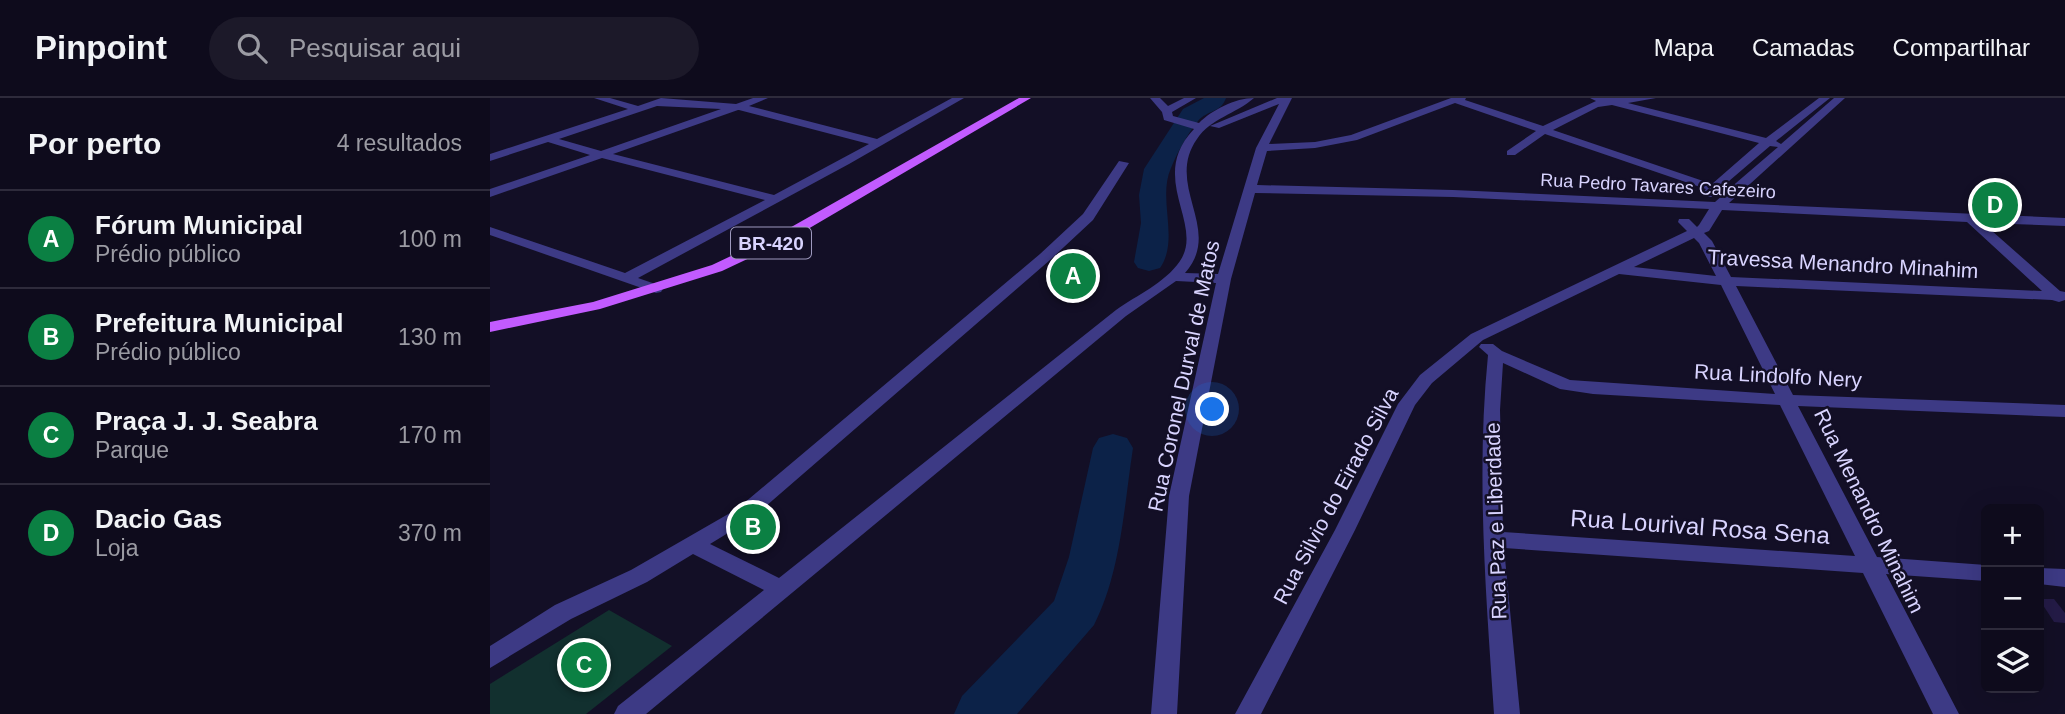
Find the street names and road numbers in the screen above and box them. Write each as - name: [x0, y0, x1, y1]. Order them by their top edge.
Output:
- street label: Rua Pedro Tavares Cafezeiro: [1540, 170, 1776, 202]
- road number: BR-420: [731, 228, 811, 258]
- street label: Rua Coronel Durval de Matos: [1144, 238, 1224, 514]
- street label: Travessa Menandro Minahim: [1707, 245, 1979, 282]
- street label: Rua Lindolfo Nery: [1693, 360, 1863, 391]
- street label: Rua Silvio do Eirado Silva: [1269, 383, 1403, 608]
- street label: Rua Menandro Minahim: [1810, 405, 1929, 617]
- street label: Rua Paz e Liberdade: [1481, 422, 1510, 620]
- street label: Rua Lourival Rosa Sena: [1569, 504, 1831, 549]

